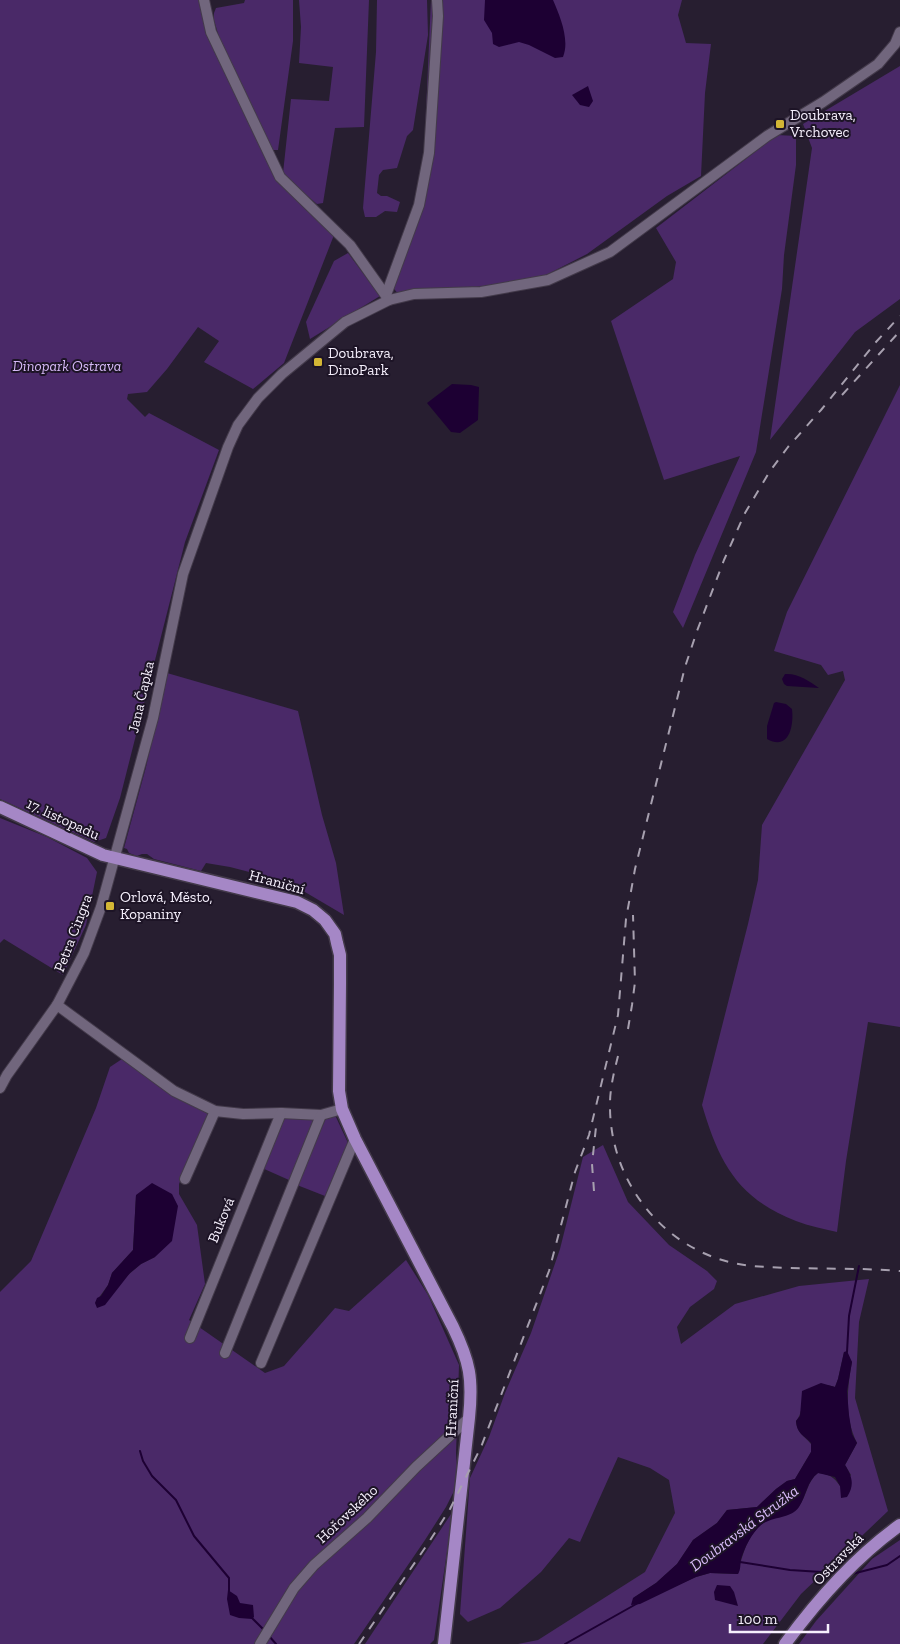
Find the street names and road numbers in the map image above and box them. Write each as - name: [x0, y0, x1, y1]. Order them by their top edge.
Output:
- street label: Jana Čapka: [124, 659, 158, 735]
- street label: 17. listopadu: [24, 794, 103, 844]
- street label: Hraniční: [247, 866, 307, 898]
- street label: Petra Cingra: [50, 891, 96, 975]
- street label: Buková: [204, 1195, 238, 1245]
- street label: Hraniční: [442, 1379, 462, 1437]
- street label: Hořovského: [313, 1481, 382, 1547]
- street label: Ostravská: [809, 1529, 867, 1589]

